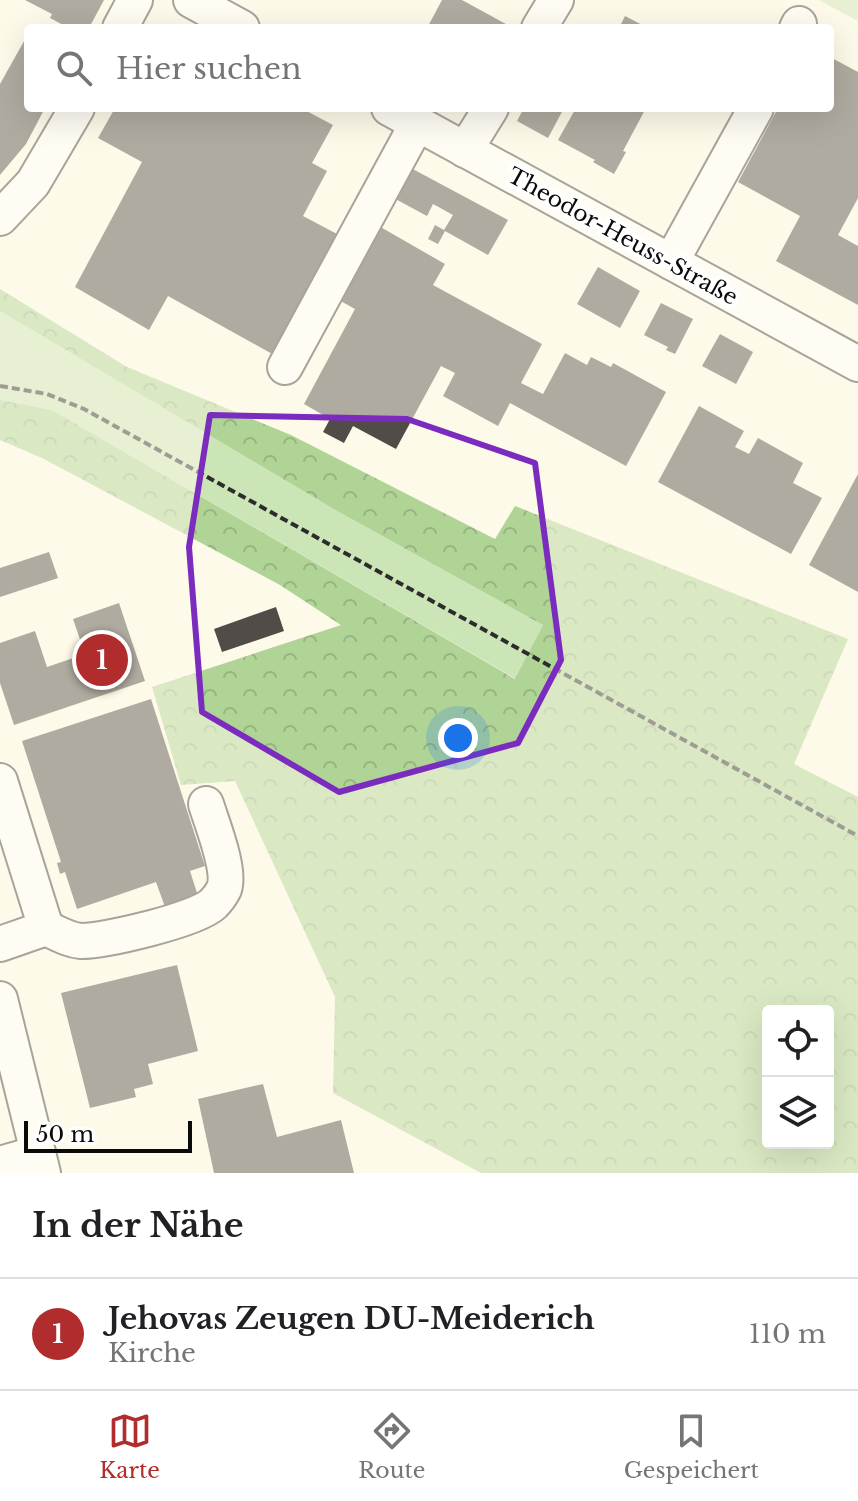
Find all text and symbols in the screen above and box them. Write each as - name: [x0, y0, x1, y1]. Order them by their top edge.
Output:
- search box: [24, 24, 834, 112]
- icon: search: [52, 46, 96, 90]
- text: Hier suchen: [116, 50, 302, 87]
- street label: Theodor-Heuss-Straße: [503, 162, 742, 311]
- pin: 1: [76, 630, 128, 690]
- your location: [438, 718, 478, 758]
- map controls: [762, 1005, 834, 1149]
- button: locate: [762, 1005, 834, 1077]
- button: layers: [762, 1077, 834, 1149]
- scale bar: [24, 1117, 192, 1153]
- text: 50 m: [36, 1121, 94, 1148]
- text: In der Nähe: [32, 1204, 244, 1246]
- text: Jehovas Zeugen DU-Meiderich: [108, 1300, 595, 1337]
- text: 1: [52, 1318, 64, 1350]
- text: 110 m: [749, 1318, 826, 1350]
- text: Kirche: [108, 1337, 196, 1369]
- tab: Karte: [99, 1409, 160, 1484]
- tab: Route: [358, 1409, 425, 1484]
- tab: Gespeichert: [624, 1409, 759, 1484]

